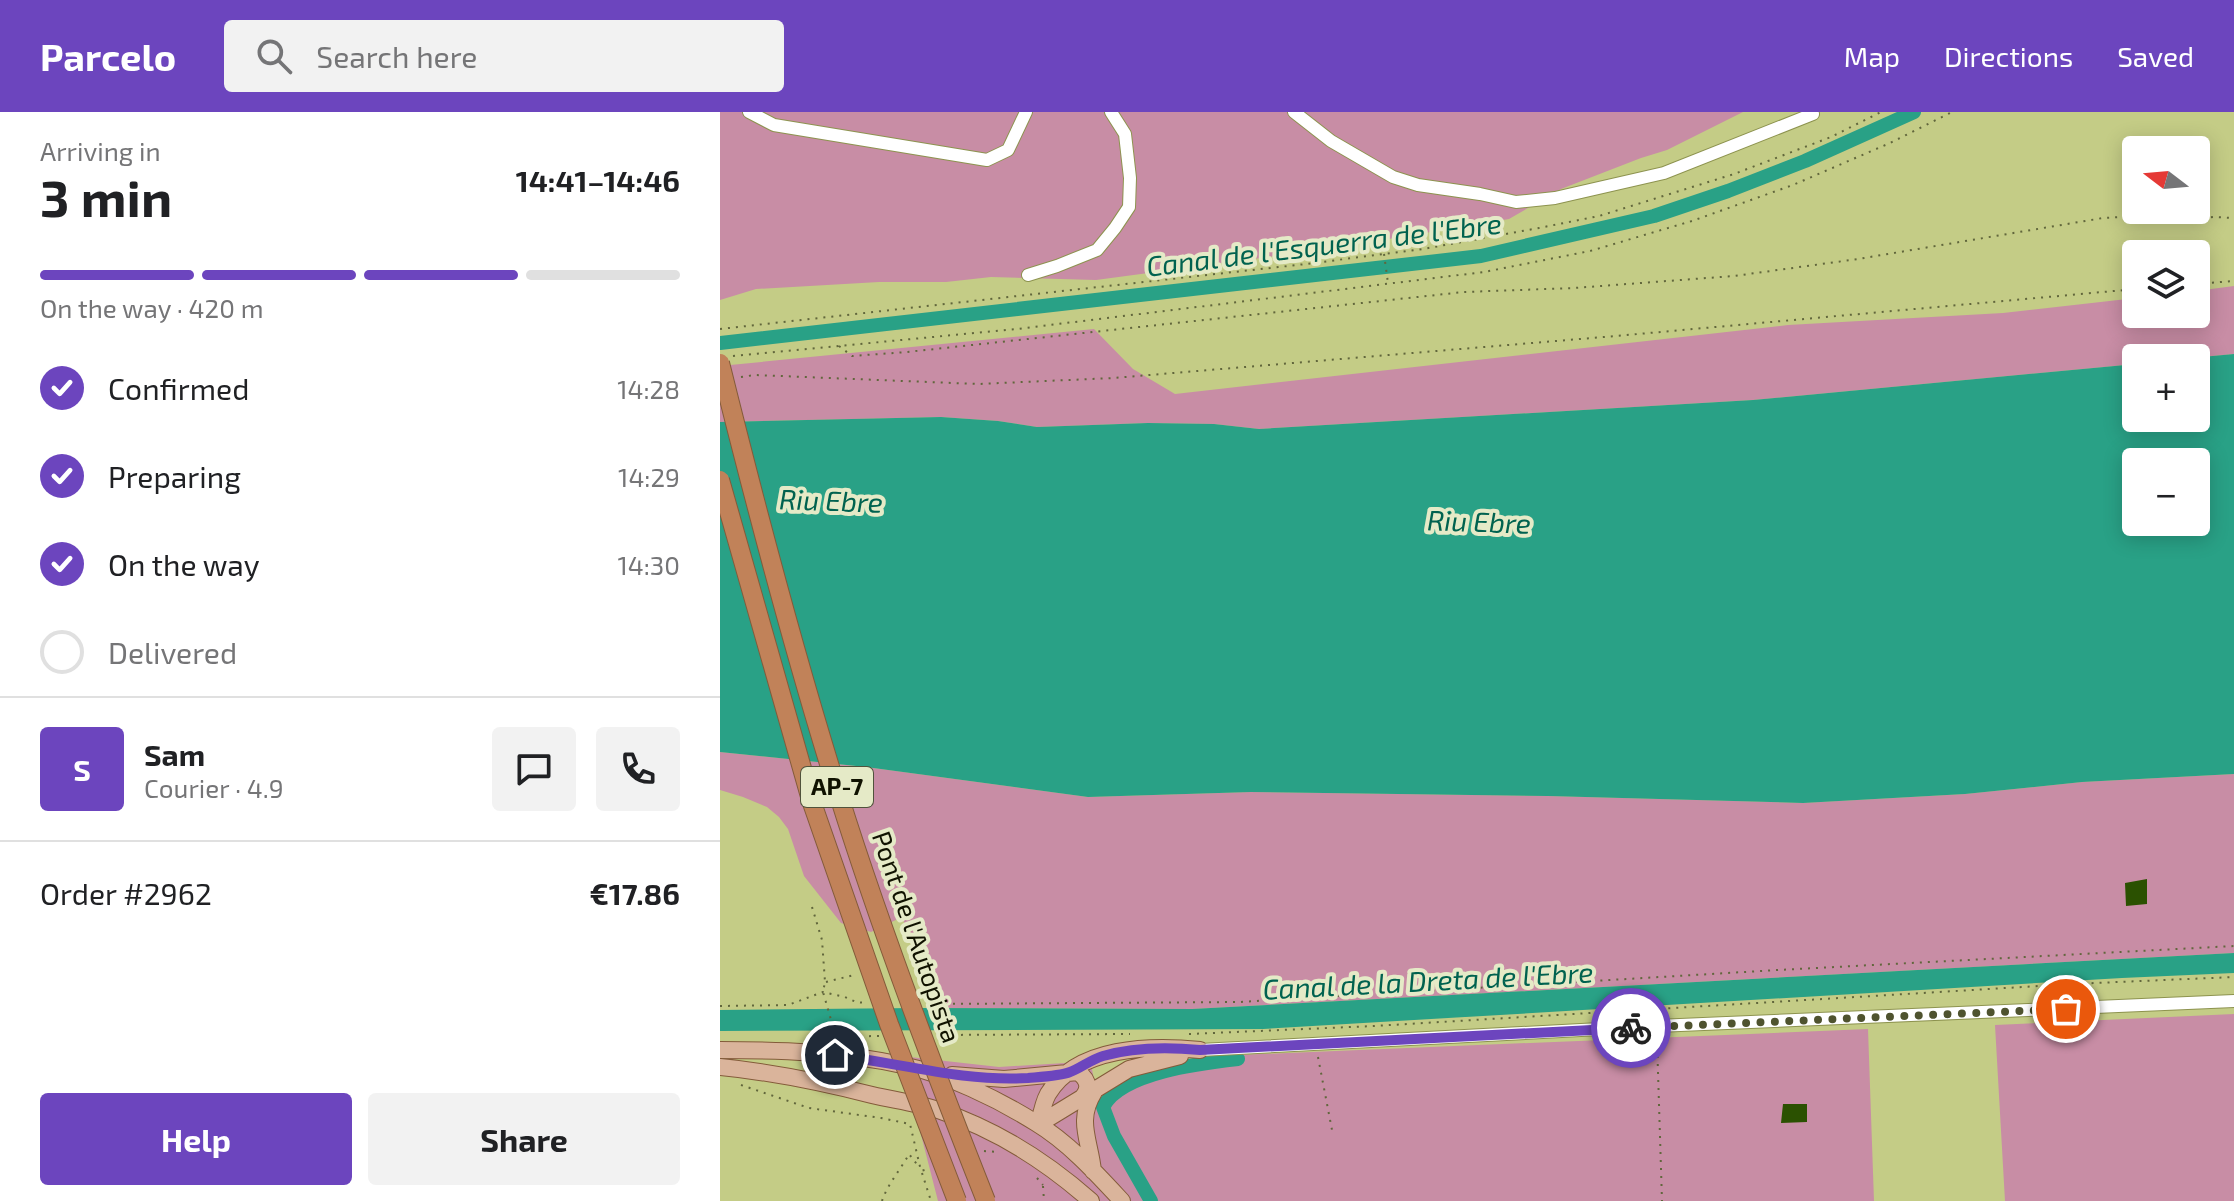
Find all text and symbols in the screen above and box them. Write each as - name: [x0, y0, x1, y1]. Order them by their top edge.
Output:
- search box: [224, 20, 784, 92]
- text: Parcelo: [40, 33, 176, 79]
- icon: search: [252, 34, 296, 78]
- text: Search here: [316, 38, 477, 74]
- text: Map: [1844, 39, 1900, 73]
- text: Directions: [1944, 39, 2073, 73]
- text: Saved: [2117, 39, 2194, 73]
- text: Arriving in: [40, 135, 161, 166]
- north arrow: [2122, 136, 2210, 224]
- map controls: [2122, 136, 2210, 536]
- text: 14:41–14:46: [516, 162, 680, 198]
- text: 3 min: [40, 165, 172, 227]
- water label: Canal de l'Esquerra de l'Ebre: [1144, 205, 1503, 283]
- button: layers: [2122, 240, 2210, 328]
- text: On the way · 420 m: [40, 292, 263, 323]
- button: +: [2122, 344, 2210, 432]
- icon: check: [40, 366, 84, 410]
- text: Confirmed: [108, 370, 249, 406]
- text: 14:28: [617, 373, 680, 404]
- button: −: [2122, 448, 2210, 536]
- icon: check: [40, 454, 84, 498]
- text: Preparing: [108, 458, 241, 494]
- text: 14:29: [618, 461, 680, 492]
- water label: Riu Ebre: [779, 481, 884, 519]
- water label: Riu Ebre: [1427, 502, 1532, 540]
- icon: check: [40, 542, 84, 586]
- text: On the way: [108, 546, 260, 582]
- text: 14:30: [617, 549, 680, 580]
- text: Delivered: [108, 634, 237, 670]
- button: chat: [492, 727, 576, 811]
- button: phone: [596, 727, 680, 811]
- text: Sam: [144, 736, 205, 772]
- text: S: [73, 751, 91, 787]
- road number: AP-7: [801, 767, 873, 807]
- text: Courier · 4.9: [144, 772, 284, 803]
- street label: Pont de l'Autopista: [867, 827, 968, 1046]
- text: Order #2962: [40, 875, 212, 911]
- text: €17.86: [589, 875, 680, 911]
- water label: Canal de la Dreta de l'Ebre: [1262, 954, 1594, 1006]
- pin: [2032, 975, 2100, 1043]
- icon: bag: [2044, 987, 2088, 1031]
- courier: [1591, 988, 1671, 1068]
- icon: bike: [1609, 1006, 1653, 1050]
- pin: [801, 1021, 869, 1089]
- icon: home: [813, 1033, 857, 1077]
- button: Help: [40, 1093, 352, 1185]
- button: Share: [368, 1093, 680, 1185]

